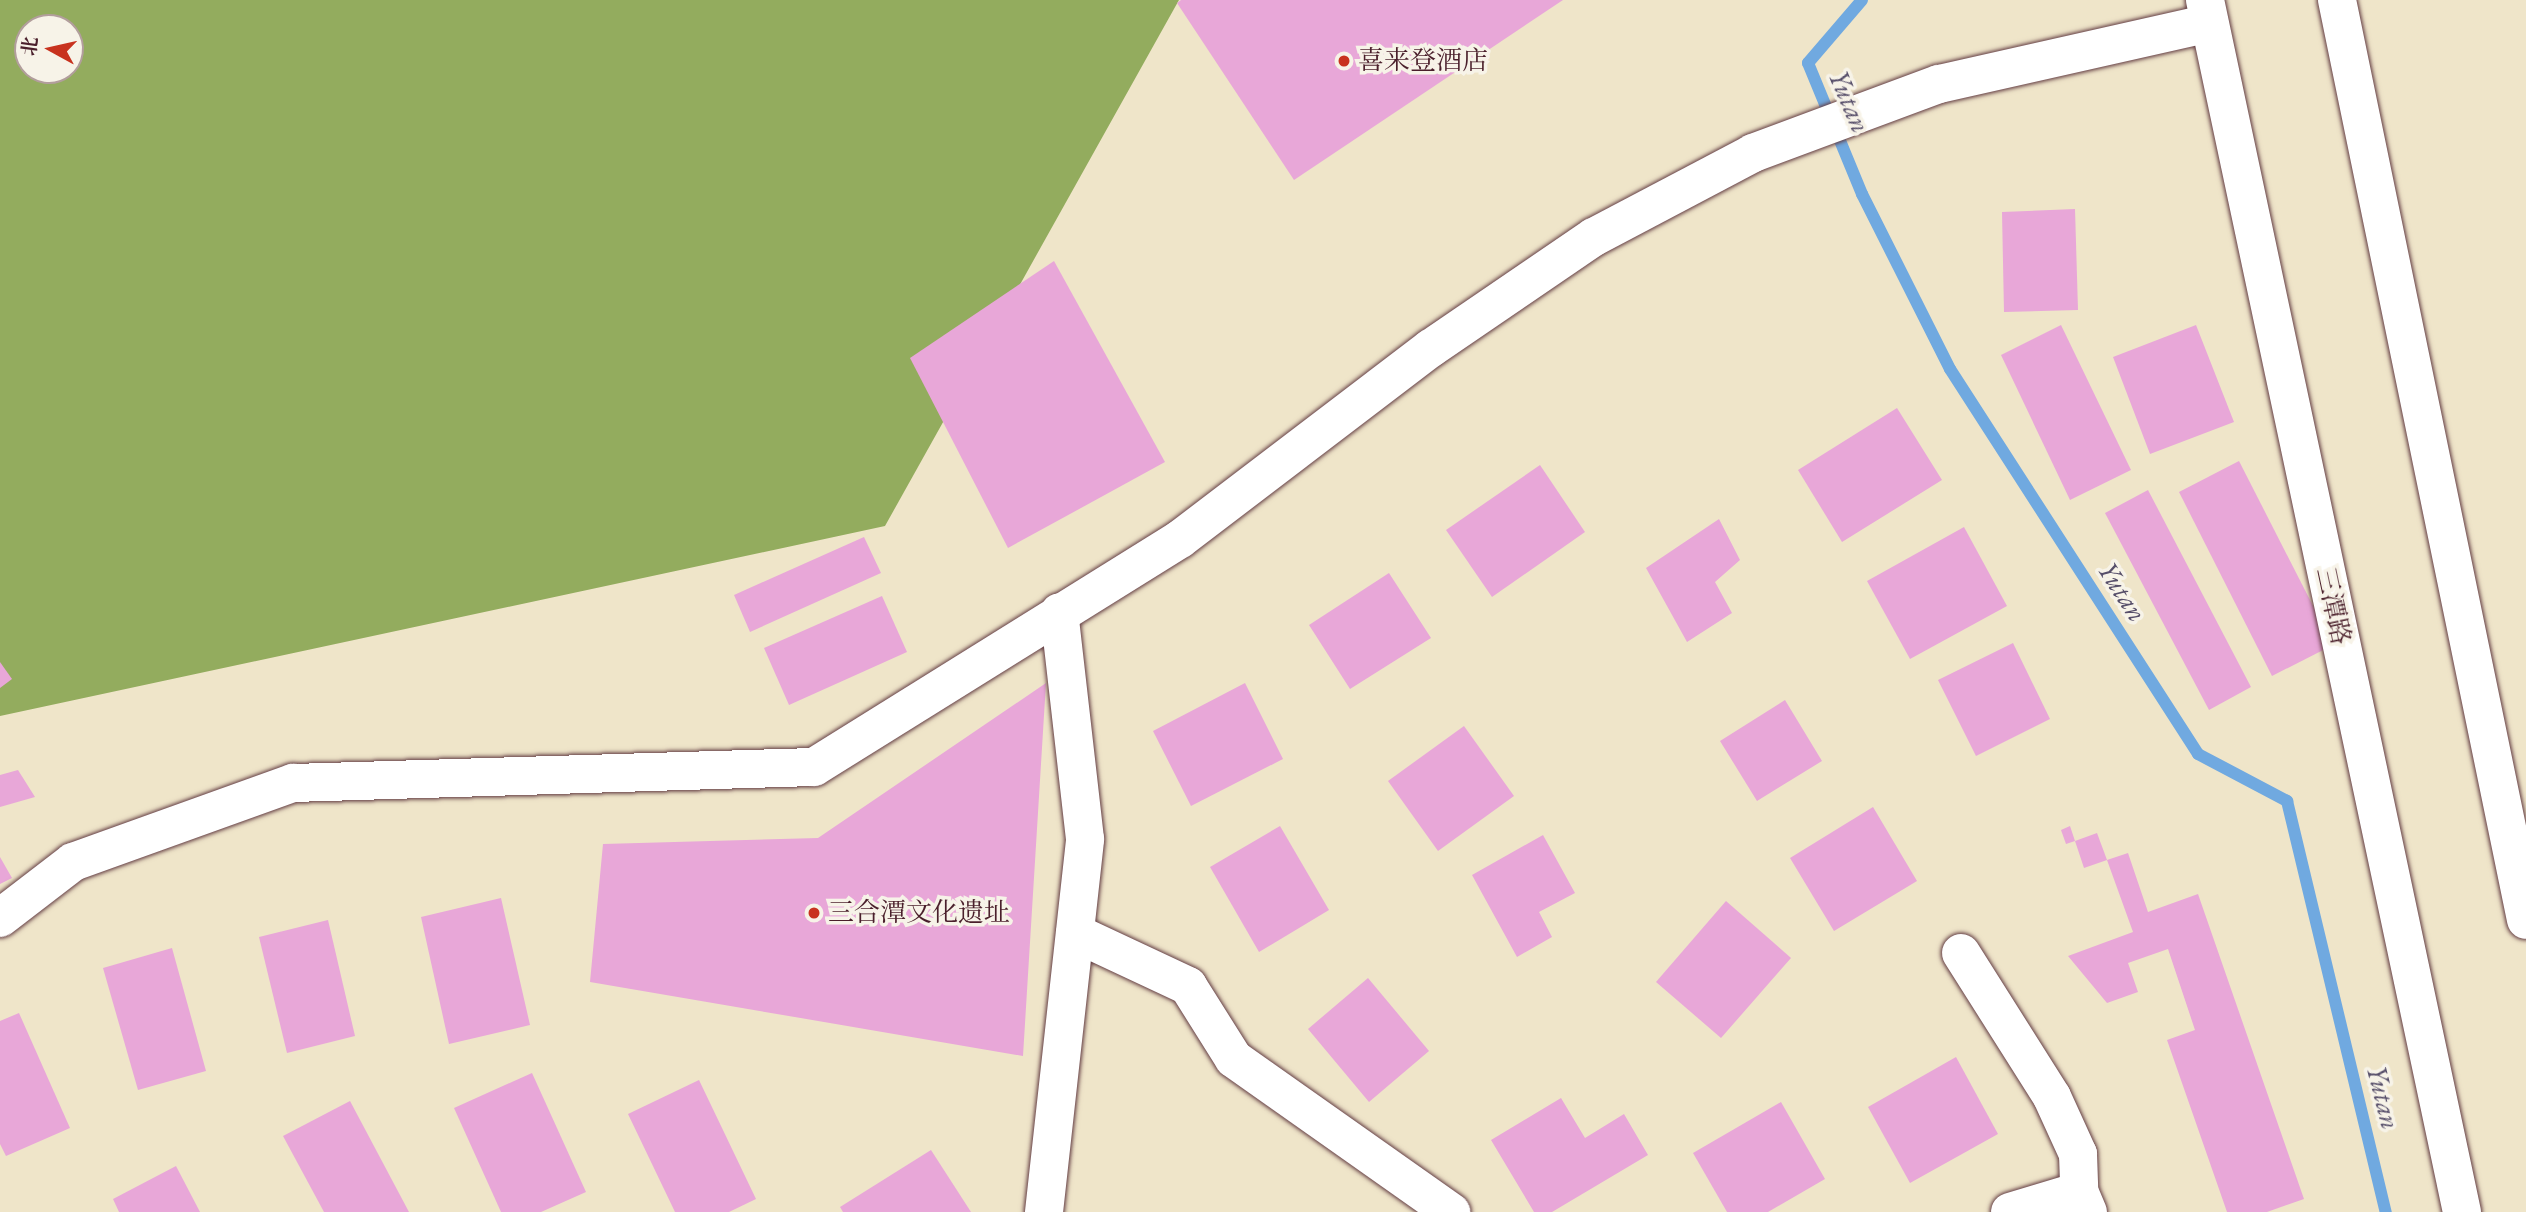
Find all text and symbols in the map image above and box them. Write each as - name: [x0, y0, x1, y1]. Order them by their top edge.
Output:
- north arrow: [14, 14, 84, 84]
- text: 北: [16, 35, 43, 57]
- place label: 喜来登酒店: [1358, 45, 1488, 77]
- marker: 喜来登酒店: [1336, 53, 1352, 69]
- water label: Yutan: [1822, 64, 1878, 138]
- water label: Yutan: [2091, 555, 2155, 627]
- street label: 三潭路: [2310, 565, 2356, 647]
- place label: 三合潭文化遗址: [828, 897, 1010, 929]
- marker: 三合潭文化遗址: [806, 905, 822, 921]
- water label: Yutan: [2360, 1061, 2408, 1133]

